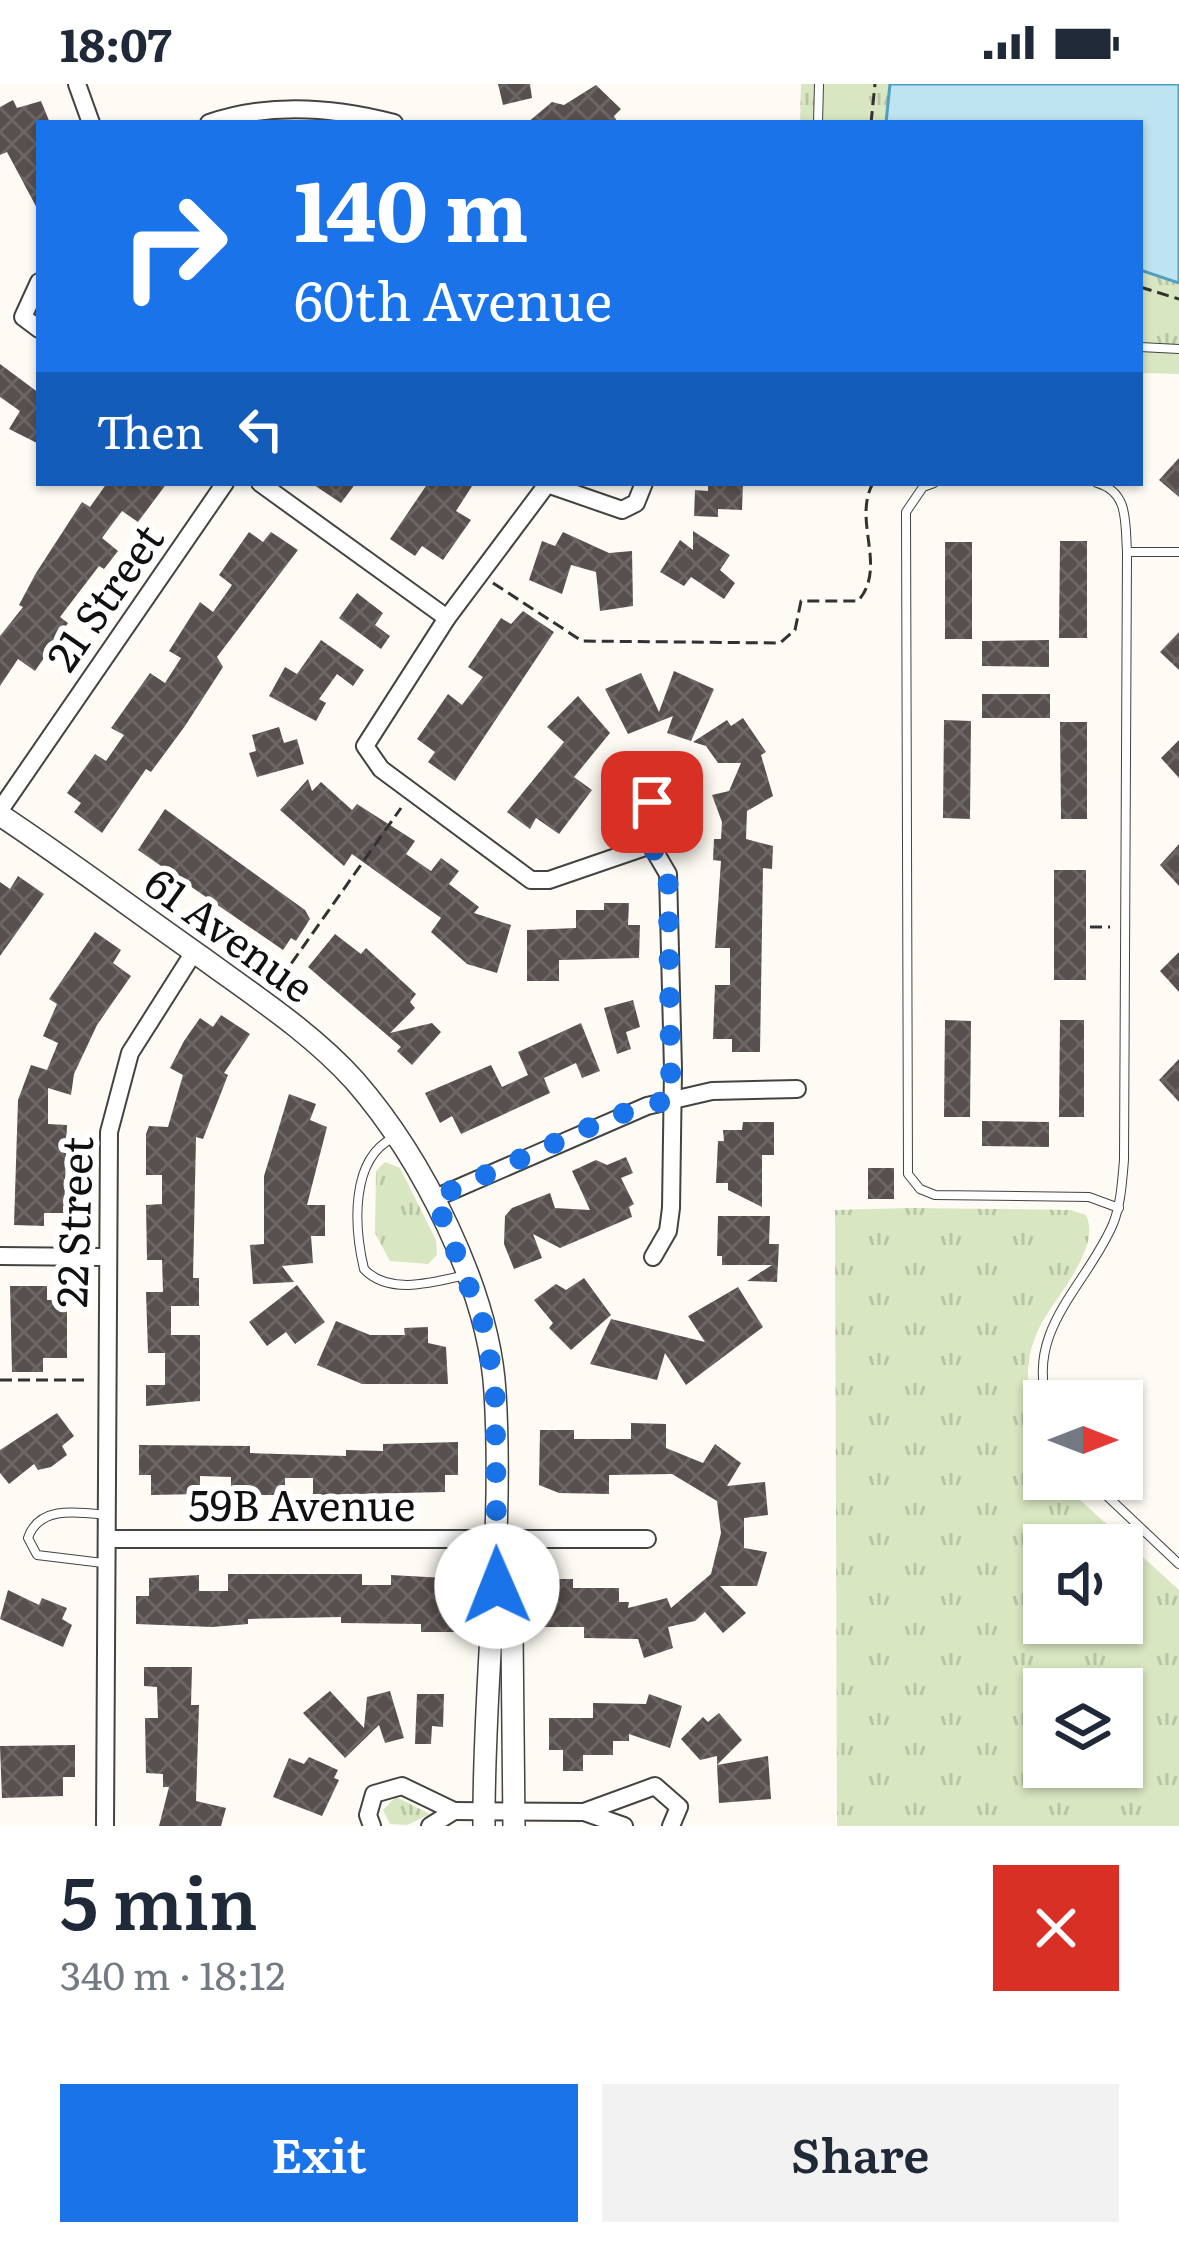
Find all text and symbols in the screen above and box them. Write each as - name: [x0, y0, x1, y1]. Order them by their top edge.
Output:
- text: 18:07: [60, 9, 172, 76]
- text: 140 m: [294, 143, 529, 268]
- icon: right: [96, 168, 252, 324]
- text: 60th Avenue: [294, 257, 612, 338]
- text: Then: [96, 396, 204, 463]
- icon: left: [228, 396, 294, 462]
- street label: 21 Street: [30, 510, 176, 682]
- pin: [601, 751, 703, 853]
- icon: arrive: [619, 769, 685, 835]
- street label: 61 Avenue: [134, 850, 328, 1016]
- street label: 22 Street: [38, 1135, 106, 1309]
- north arrow: [1023, 1380, 1143, 1500]
- map controls: [1023, 1380, 1143, 1788]
- street label: 59B Avenue: [189, 1472, 415, 1534]
- position arrow: [434, 1523, 560, 1649]
- button: sound: [1023, 1524, 1143, 1644]
- button: layers: [1023, 1668, 1143, 1788]
- text: 5 min: [60, 1845, 258, 1952]
- button: close: [993, 1865, 1119, 1991]
- text: 340 m · 18:12: [60, 1944, 285, 2002]
- button: Exit: [60, 2084, 578, 2222]
- button: Share: [602, 2084, 1119, 2222]

